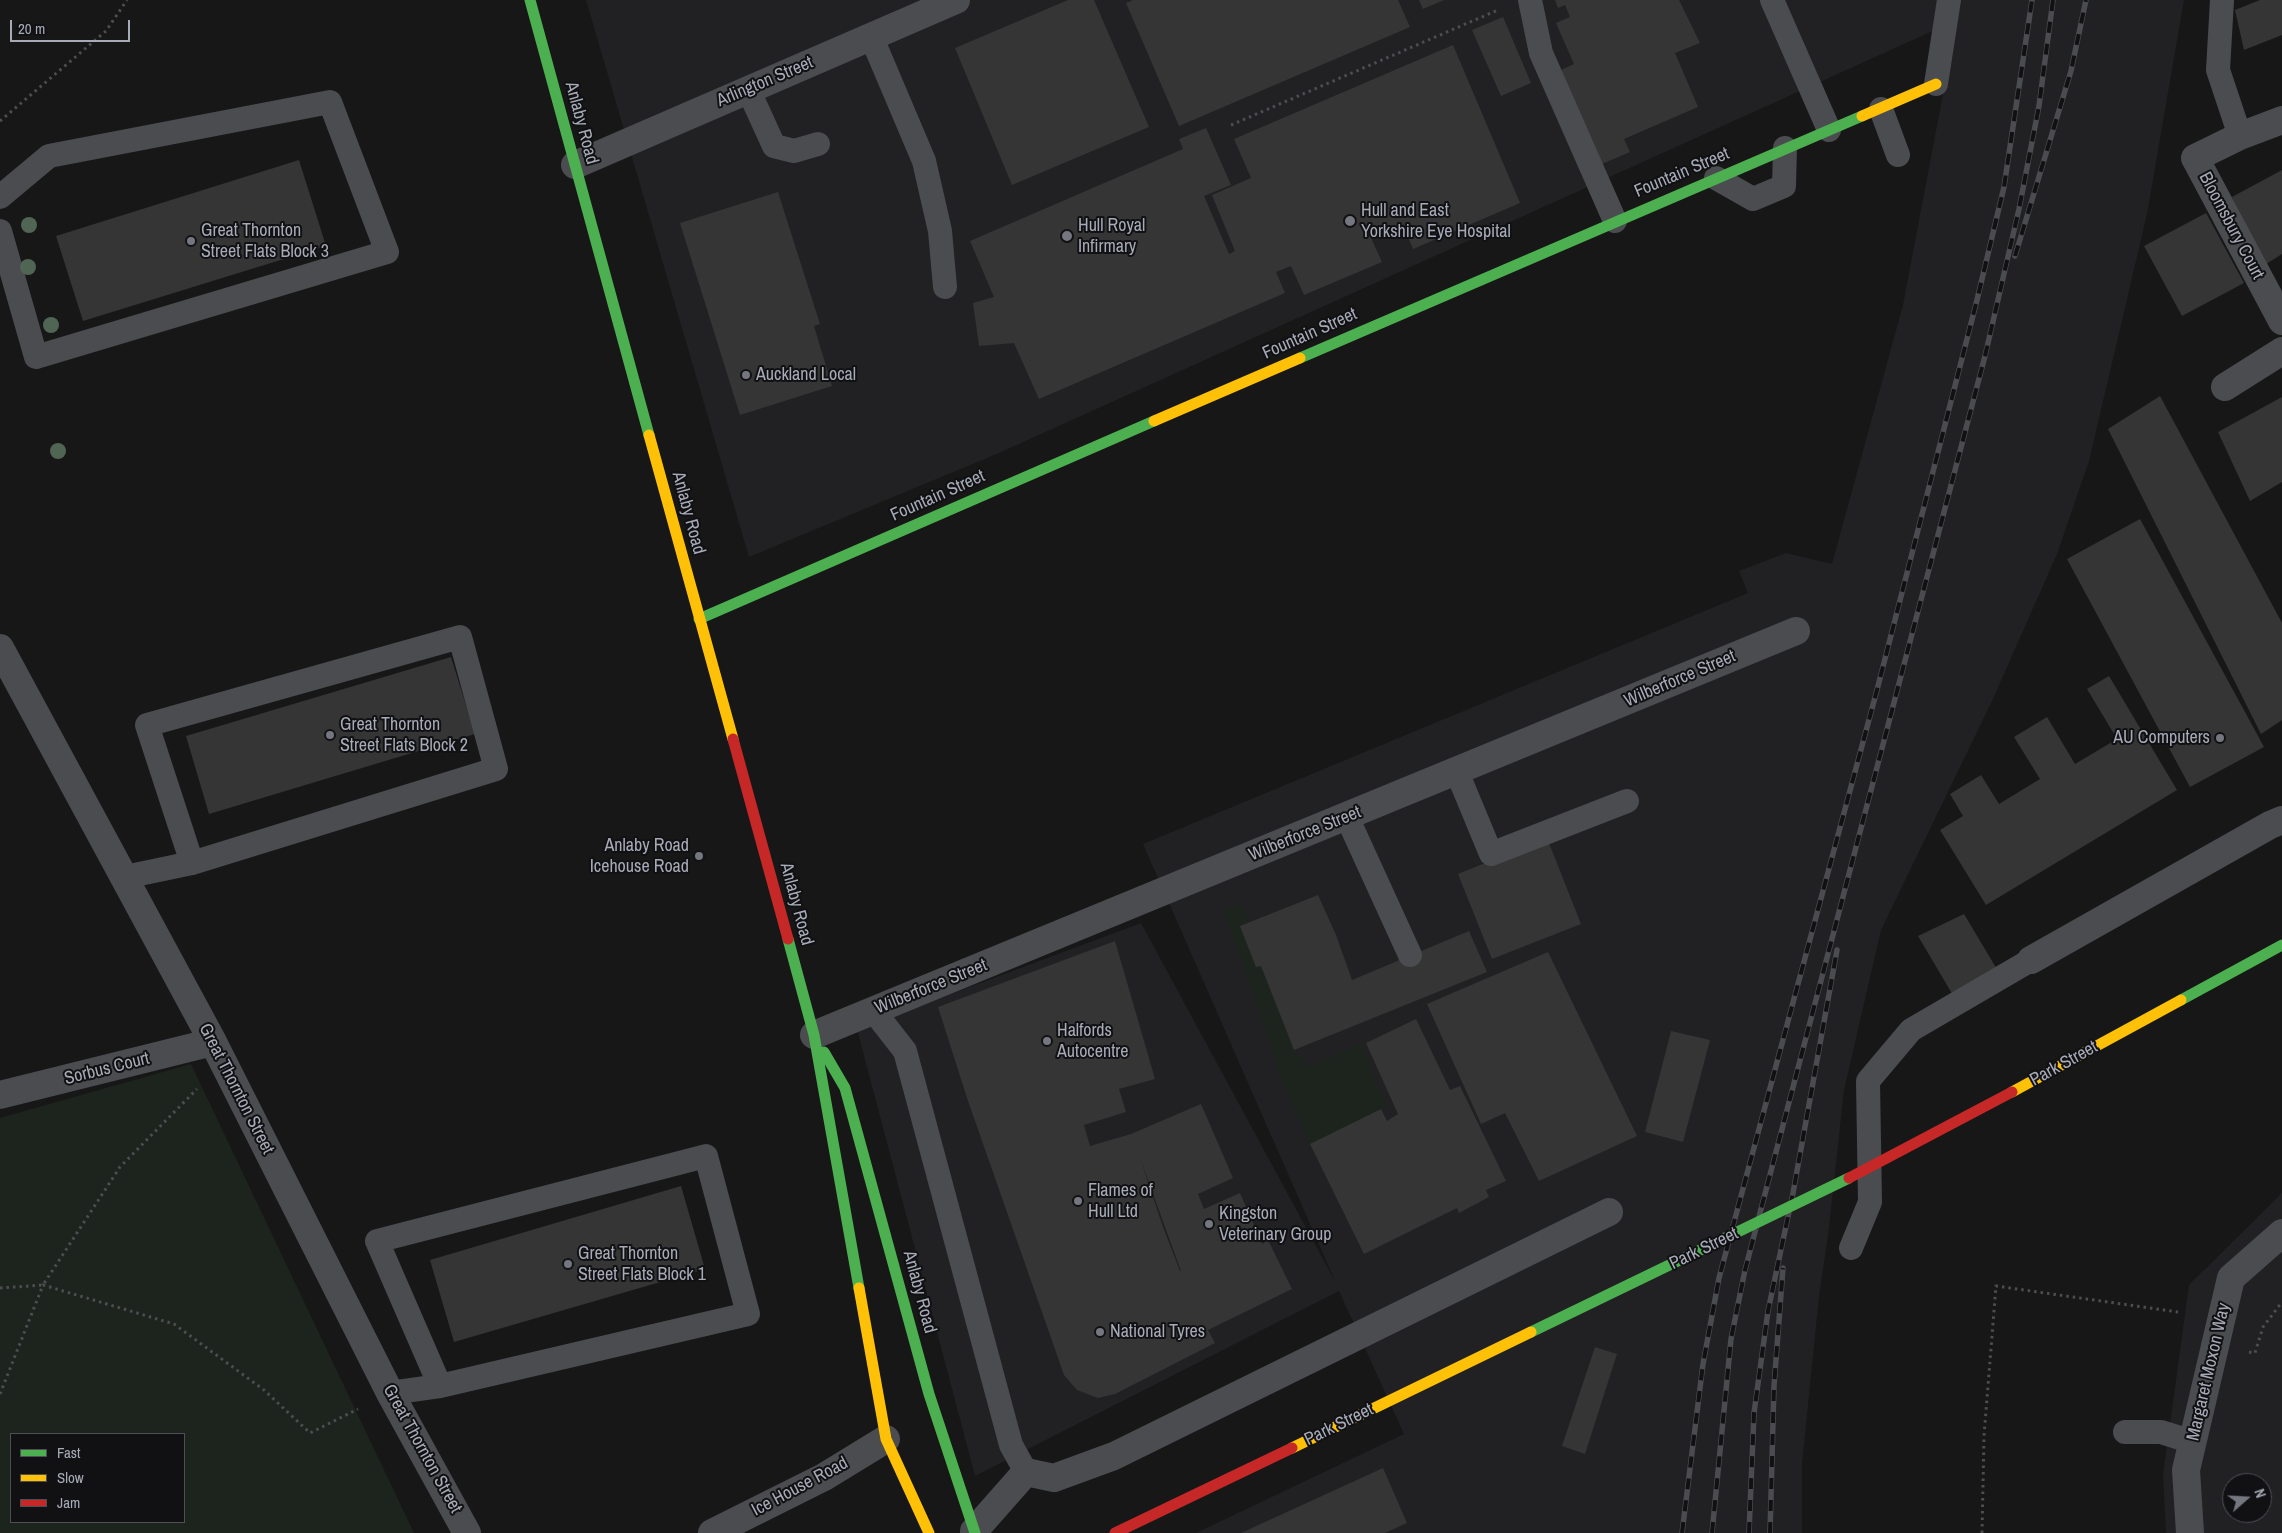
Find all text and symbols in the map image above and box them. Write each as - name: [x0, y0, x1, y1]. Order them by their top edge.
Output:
- scale bar: [12, 10, 132, 42]
- text: 20 m: [18, 18, 45, 39]
- street label: Arlington Street: [714, 52, 816, 112]
- street label: Anlaby Road: [560, 79, 602, 167]
- street label: Fountain Street: [1631, 143, 1733, 203]
- street label: Bloomsbury Court: [2194, 169, 2268, 283]
- place label: Hull and East Yorkshire Eye Hospital: [1361, 200, 1511, 242]
- marker: Hull and East Yorkshire Eye Hospital: [1343, 214, 1357, 228]
- place label: Hull Royal Infirmary: [1078, 215, 1145, 258]
- place label: Great Thornton Street Flats Block 3: [201, 220, 329, 262]
- marker: Hull Royal Infirmary: [1060, 229, 1074, 243]
- marker: Great Thornton Street Flats Block 3: [185, 235, 197, 247]
- street label: Fountain Street: [1259, 304, 1361, 364]
- place label: Auckland Local: [756, 364, 856, 386]
- marker: Auckland Local: [740, 369, 752, 381]
- street label: Fountain Street: [887, 466, 989, 526]
- street label: Anlaby Road: [667, 469, 709, 557]
- street label: Wilberforce Street: [1621, 646, 1739, 712]
- place label: Great Thornton Street Flats Block 2: [340, 714, 468, 756]
- place label: AU Computers: [2113, 727, 2210, 749]
- marker: Great Thornton Street Flats Block 2: [324, 729, 336, 741]
- marker: AU Computers: [2214, 732, 2226, 744]
- street label: Wilberforce Street: [1246, 802, 1364, 866]
- place label: Anlaby Road Icehouse Road: [590, 835, 689, 878]
- marker: Anlaby Road Icehouse Road: [693, 850, 705, 862]
- street label: Anlaby Road: [775, 860, 817, 948]
- street label: Wilberforce Street: [872, 955, 990, 1019]
- street label: Great Thornton Street: [194, 1020, 278, 1158]
- place label: Halfords Autocentre: [1057, 1020, 1128, 1062]
- marker: Halfords Autocentre: [1041, 1035, 1053, 1047]
- street label: Park Street: [2026, 1037, 2102, 1091]
- street label: Sorbus Court: [62, 1048, 152, 1090]
- place label: Flames of Hull Ltd: [1088, 1180, 1153, 1222]
- marker: Flames of Hull Ltd: [1072, 1195, 1084, 1207]
- place label: Kingston Veterinary Group: [1219, 1203, 1331, 1246]
- marker: Kingston Veterinary Group: [1203, 1218, 1215, 1230]
- street label: Park Street: [1666, 1223, 1742, 1275]
- place label: Great Thornton Street Flats Block 1: [578, 1243, 706, 1286]
- street label: Anlaby Road: [898, 1248, 940, 1336]
- marker: Great Thornton Street Flats Block 1: [562, 1258, 574, 1270]
- street label: Margaret Moxon Way: [2183, 1301, 2235, 1443]
- place label: National Tyres: [1110, 1321, 1205, 1343]
- marker: National Tyres: [1094, 1326, 1106, 1338]
- street label: Great Thornton Street: [378, 1381, 466, 1517]
- street label: Park Street: [1301, 1399, 1377, 1451]
- legend: [10, 1433, 185, 1523]
- text: Fast: [57, 1442, 80, 1463]
- street label: Ice House Road: [748, 1453, 852, 1521]
- text: Slow: [57, 1467, 84, 1488]
- north arrow: [2222, 1473, 2272, 1523]
- text: N: [2250, 1487, 2270, 1500]
- text: Jam: [57, 1492, 80, 1513]

